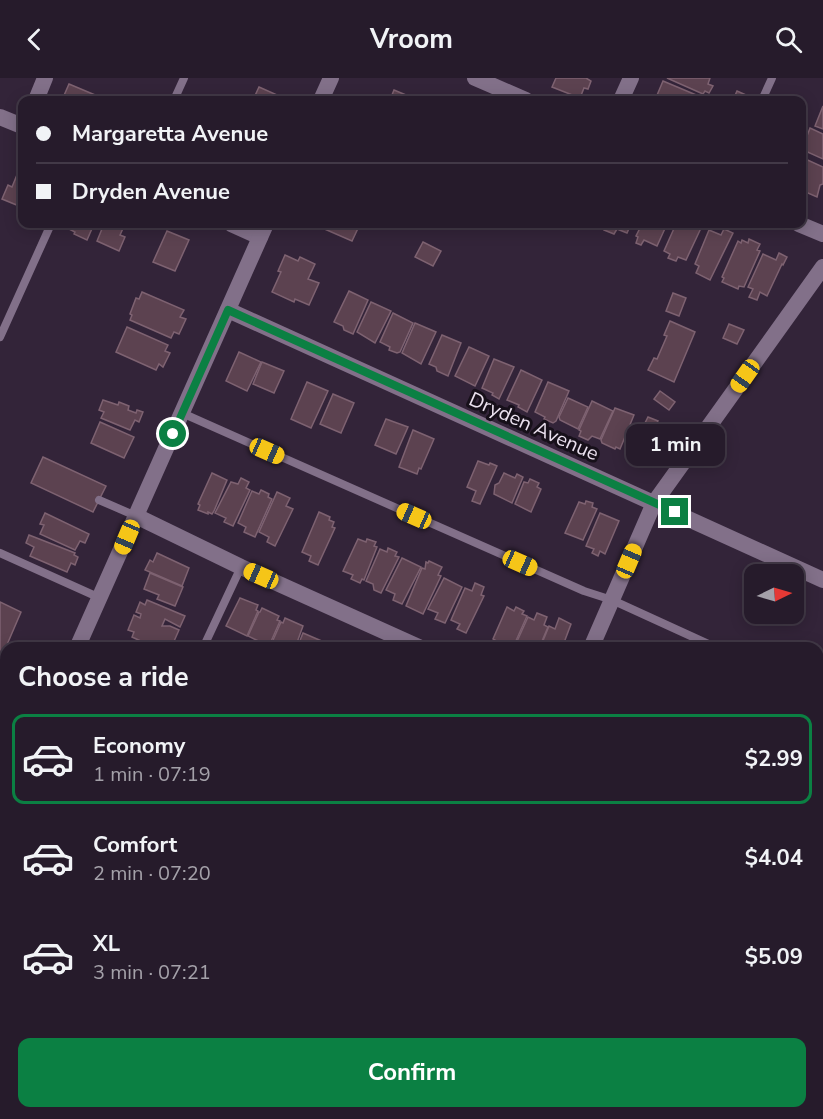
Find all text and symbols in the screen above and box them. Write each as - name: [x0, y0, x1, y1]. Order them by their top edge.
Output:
- text: Vroom: [370, 21, 453, 58]
- icon: back: [18, 23, 51, 56]
- icon: search: [772, 23, 805, 56]
- text: Margaretta Avenue: [72, 119, 268, 149]
- text: Dryden Avenue: [72, 177, 230, 207]
- car: [727, 356, 763, 396]
- street label: Dryden Avenue: [465, 386, 603, 467]
- route start: [159, 420, 186, 447]
- callout: 1 min: [626, 425, 724, 467]
- text: 1 min: [650, 431, 701, 458]
- car: [247, 435, 287, 467]
- route end: [661, 498, 688, 525]
- car: [394, 500, 434, 532]
- car: [112, 517, 142, 557]
- car: [614, 541, 644, 581]
- car: [500, 547, 540, 579]
- car: [241, 560, 281, 592]
- north arrow: [744, 564, 804, 624]
- map controls: [744, 564, 804, 624]
- text: Choose a ride: [18, 659, 189, 696]
- text: Economy: [93, 731, 185, 761]
- icon: car: [21, 732, 75, 786]
- text: $2.99: [745, 744, 803, 774]
- text: 1 min · 07:19: [93, 761, 211, 788]
- text: Comfort: [93, 830, 177, 860]
- icon: car: [21, 831, 75, 885]
- text: $4.04: [745, 843, 803, 873]
- text: 2 min · 07:20: [93, 860, 211, 887]
- text: XL: [93, 929, 120, 959]
- icon: car: [21, 930, 75, 984]
- text: $5.09: [745, 942, 803, 972]
- text: 3 min · 07:21: [93, 959, 211, 986]
- button: Confirm: [18, 1038, 806, 1107]

